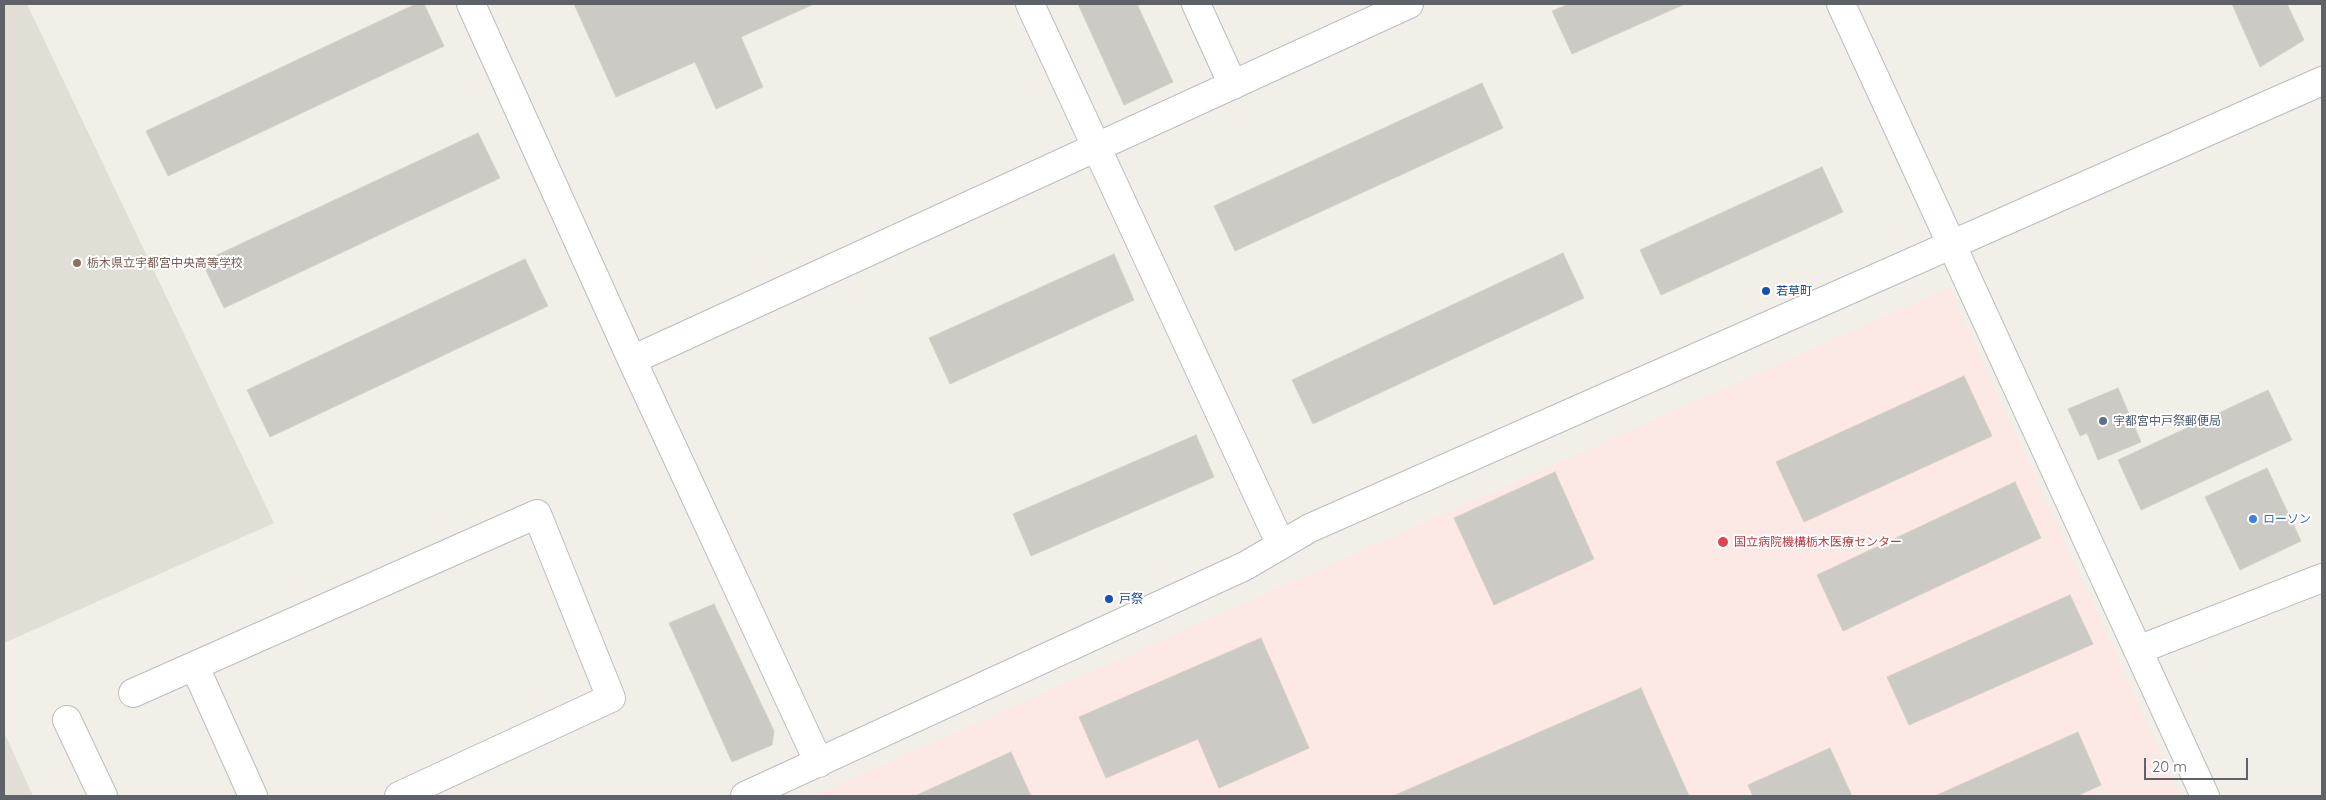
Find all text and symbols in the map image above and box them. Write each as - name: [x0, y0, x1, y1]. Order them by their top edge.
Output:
- place label: 栃木県立宇都宮中央高等学校: [87, 256, 243, 270]
- marker: 栃木県立宇都宮中央高等学校: [71, 257, 83, 269]
- place label: 若草町: [1776, 284, 1812, 298]
- marker: 若草町: [1760, 285, 1772, 297]
- place label: 宇都宮中戸祭郵便局: [2113, 414, 2221, 428]
- marker: 宇都宮中戸祭郵便局: [2097, 415, 2109, 427]
- place label: ローソン: [2263, 512, 2311, 526]
- marker: ローソン: [2247, 513, 2259, 525]
- marker: 国立病院機構栃木医療センター: [1716, 535, 1730, 549]
- place label: 国立病院機構栃木医療センター: [1734, 535, 1902, 549]
- place label: 戸祭: [1119, 592, 1143, 606]
- marker: 戸祭: [1103, 593, 1115, 605]
- scale bar: [2146, 748, 2250, 780]
- text: 20 m: [2152, 757, 2187, 776]

